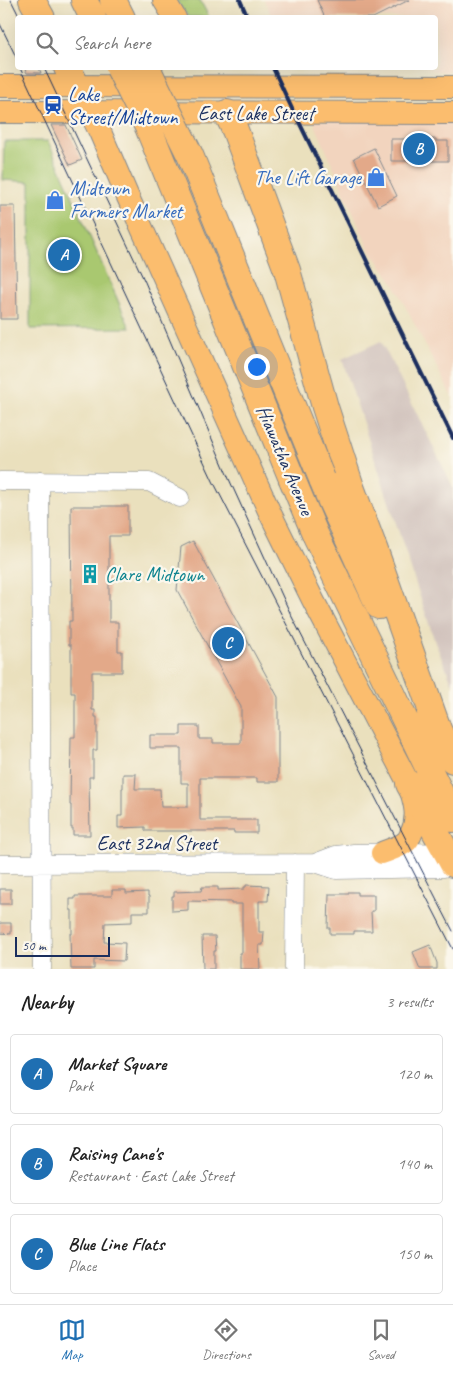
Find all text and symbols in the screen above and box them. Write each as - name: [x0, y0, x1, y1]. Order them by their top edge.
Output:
- search box: [15, 15, 438, 70]
- icon: search: [33, 29, 61, 57]
- text: Search here: [73, 31, 150, 55]
- place label: Lake Street/Midtown: [68, 82, 178, 130]
- station icon: Lake Street/Midtown: [42, 94, 64, 116]
- street label: East Lake Street: [198, 101, 317, 126]
- pin: B: [403, 130, 435, 168]
- place label: The Lift Garage: [254, 165, 362, 190]
- shop icon: The Lift Garage: [365, 166, 387, 188]
- place label: Midtown Farmers Market: [70, 176, 185, 224]
- shop icon: Midtown Farmers Market: [44, 189, 66, 211]
- pin: A: [48, 236, 80, 274]
- your location: [244, 354, 270, 380]
- street label: Hiawatha Avenue: [251, 401, 320, 520]
- place label: Clare Midtown: [105, 562, 205, 587]
- building icon: Clare Midtown: [79, 563, 101, 585]
- pin: C: [212, 624, 244, 662]
- street label: East 32nd Street: [97, 831, 220, 856]
- scale bar: [15, 934, 110, 957]
- text: 50 m: [22, 937, 46, 954]
- text: Nearby: [20, 989, 73, 1015]
- text: 3 results: [386, 992, 433, 1012]
- text: Market Square: [68, 1052, 166, 1076]
- text: A: [33, 1064, 41, 1084]
- text: 120 m: [398, 1064, 432, 1084]
- text: Park: [68, 1076, 93, 1096]
- text: Raising Cane's: [68, 1142, 162, 1166]
- text: B: [33, 1154, 41, 1174]
- text: 140 m: [398, 1154, 432, 1174]
- text: Restaurant · East Lake Street: [68, 1166, 233, 1186]
- text: Blue Line Flats: [68, 1232, 164, 1256]
- text: C: [33, 1244, 41, 1264]
- text: 150 m: [398, 1244, 432, 1264]
- text: Place: [68, 1256, 96, 1276]
- tab: Map: [58, 1316, 86, 1363]
- tab: Directions: [202, 1316, 251, 1363]
- tab: Saved: [367, 1316, 395, 1363]

